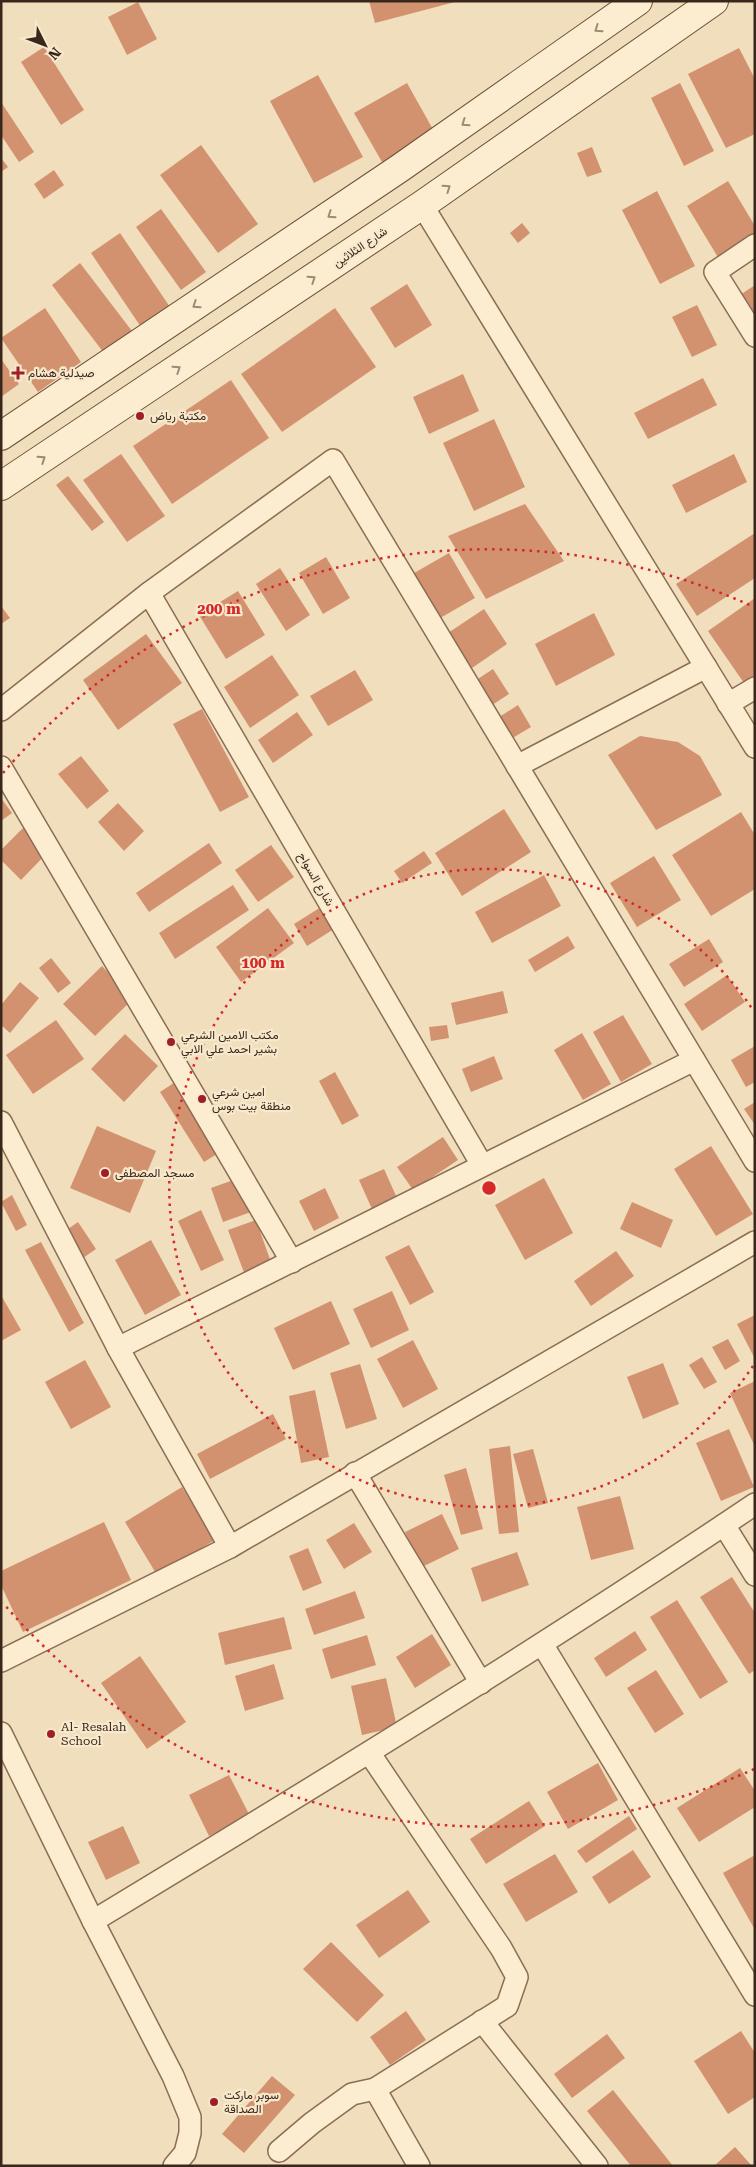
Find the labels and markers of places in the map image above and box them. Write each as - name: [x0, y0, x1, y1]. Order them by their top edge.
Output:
- place label: صيدلية هشام: [28, 366, 95, 381]
- marker: صيدلية هشام: [12, 367, 24, 379]
- place label: مكتبة رياض: [150, 409, 206, 424]
- marker: مكتبة رياض: [134, 410, 146, 422]
- place label: مكتب الامين الشرعي بشير احمد علي الابي: [181, 1028, 279, 1059]
- marker: مكتب الامين الشرعي بشير احمد علي الابي: [165, 1036, 177, 1048]
- place label: امين شرعي منطقة بيت بوس: [212, 1085, 291, 1114]
- marker: امين شرعي منطقة بيت بوس: [196, 1093, 208, 1105]
- place label: مسجد المصطفى: [115, 1166, 194, 1181]
- marker: مسجد المصطفى: [99, 1167, 111, 1179]
- centre of rings: [480, 1179, 498, 1197]
- place label: Al- Resalah School: [61, 1720, 127, 1748]
- marker: Al- Resalah School: [45, 1728, 57, 1740]
- place label: سوبر ماركت الصداقة: [224, 2088, 279, 2116]
- marker: سوبر ماركت الصداقة: [208, 2096, 220, 2108]

